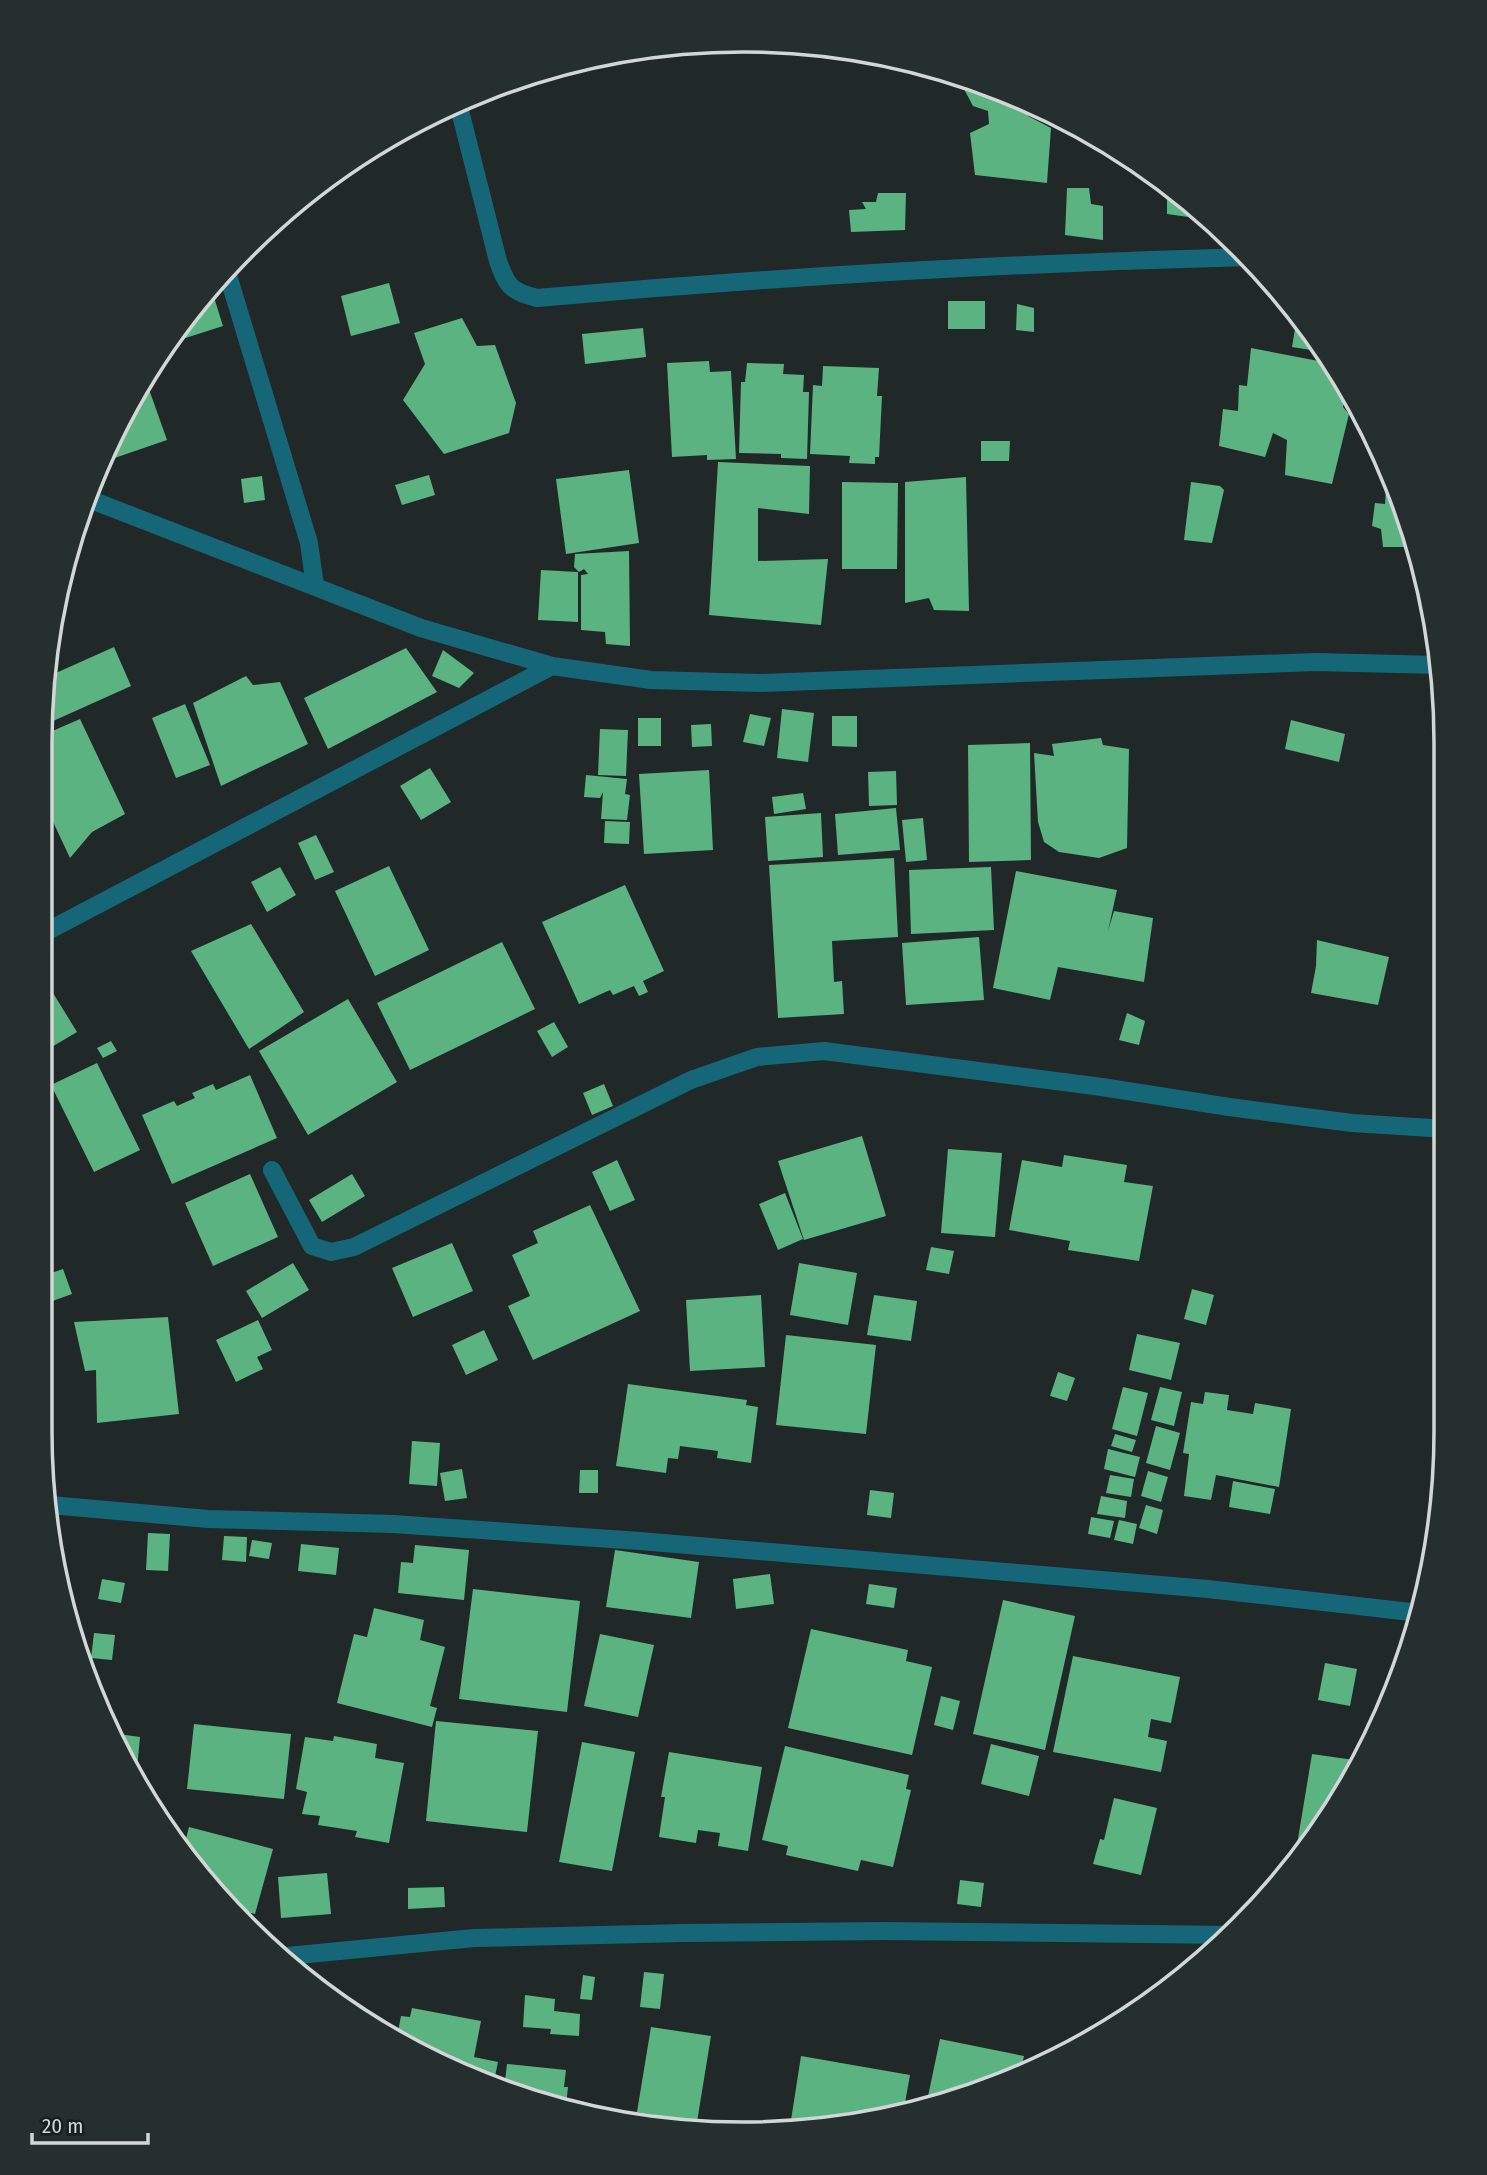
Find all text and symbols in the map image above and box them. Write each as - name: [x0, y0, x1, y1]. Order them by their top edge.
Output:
- scale bar: [32, 2102, 147, 2146]
- text: 20 m: [42, 2113, 83, 2139]

